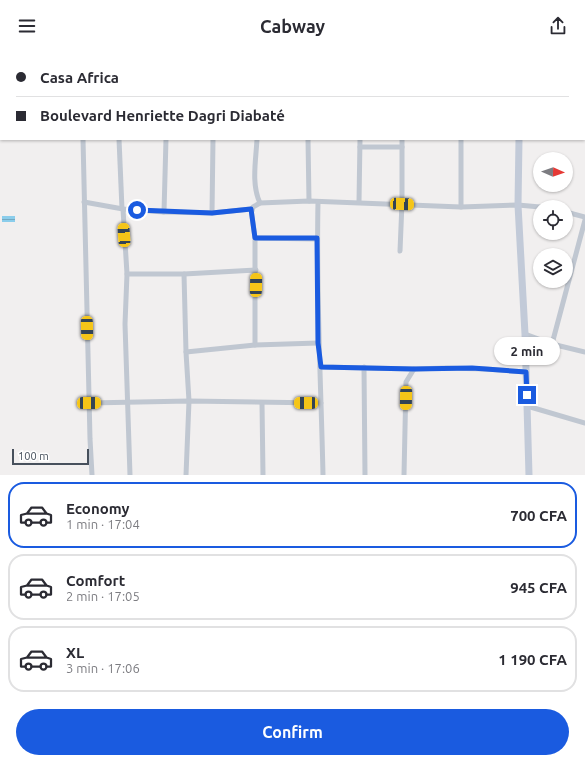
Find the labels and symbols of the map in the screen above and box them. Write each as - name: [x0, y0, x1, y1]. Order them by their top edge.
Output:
- north arrow: [533, 152, 573, 192]
- car: [390, 197, 414, 211]
- route start: [128, 201, 146, 219]
- car: [117, 223, 131, 247]
- car: [250, 273, 262, 297]
- car: [81, 316, 93, 340]
- callout: 2 min: [494, 337, 560, 365]
- car: [400, 386, 412, 410]
- route end: [518, 386, 536, 404]
- car: [77, 397, 101, 409]
- car: [294, 397, 318, 409]
- scale bar: [12, 447, 89, 466]

